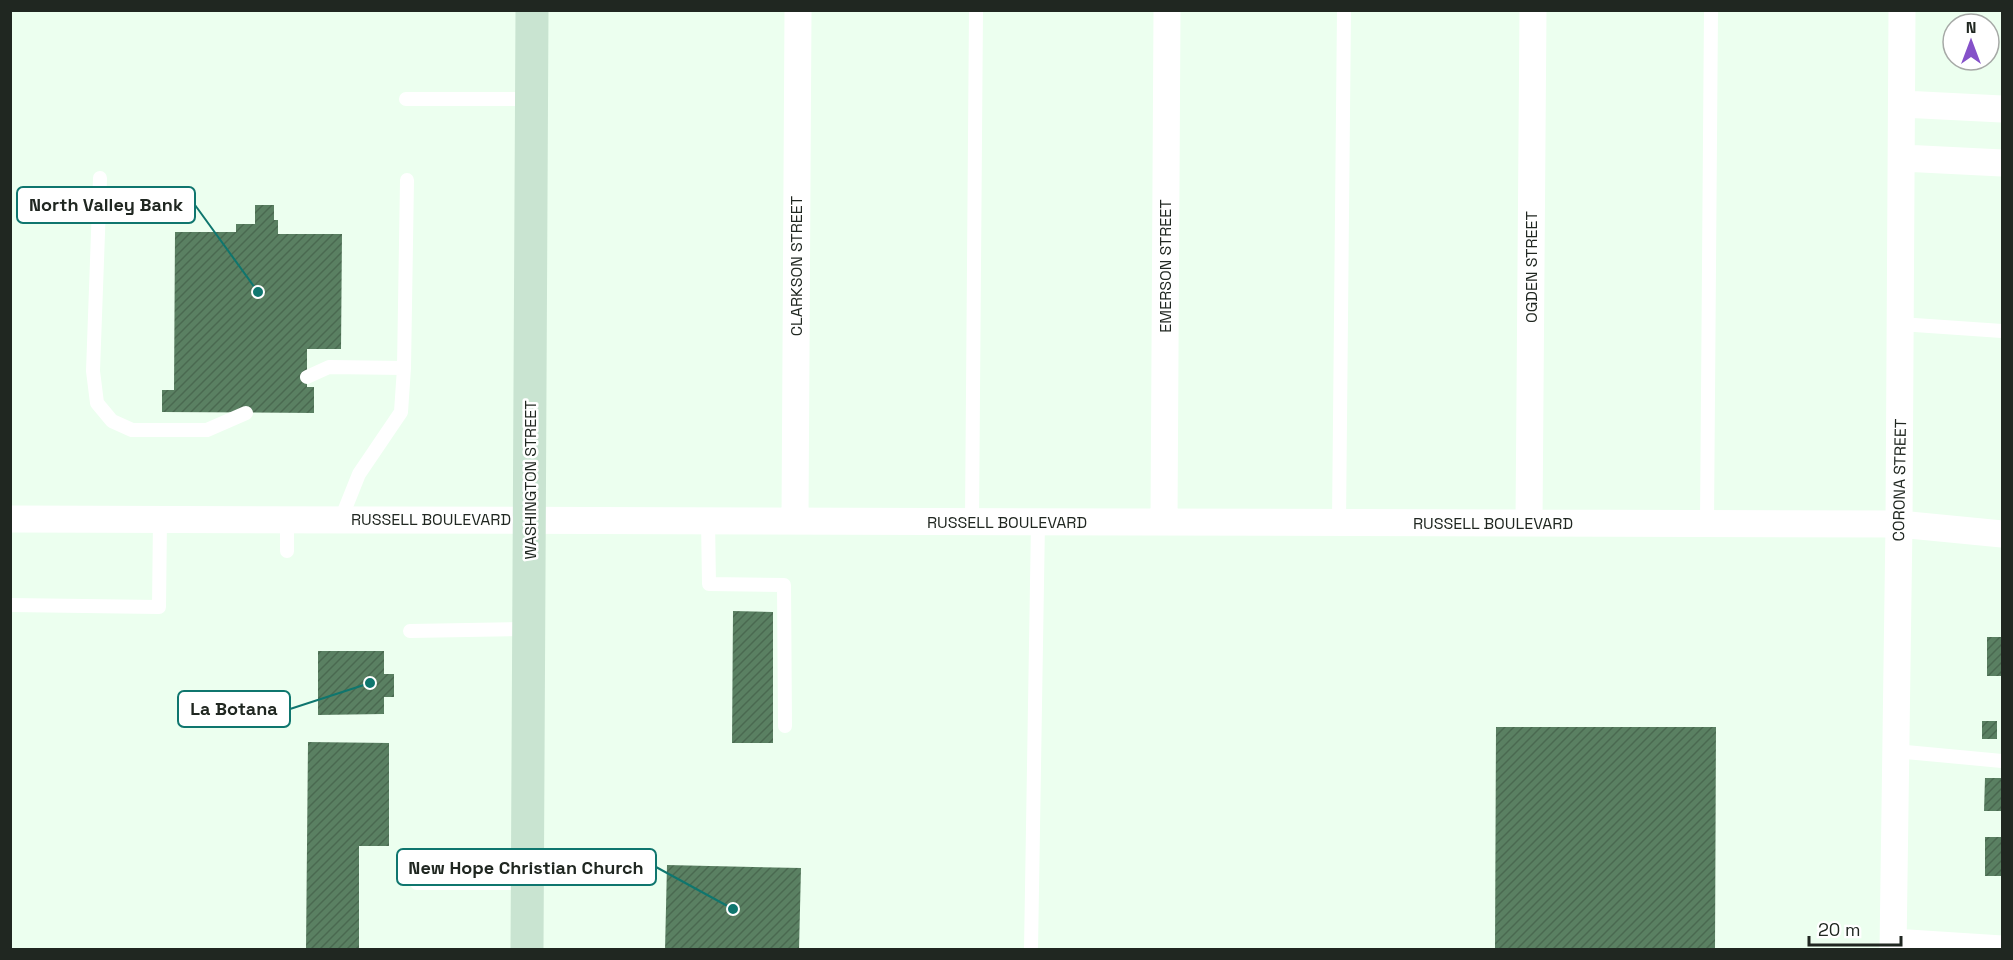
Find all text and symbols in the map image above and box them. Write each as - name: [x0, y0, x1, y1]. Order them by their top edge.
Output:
- north arrow: [1941, 12, 2001, 72]
- text: N: [1966, 17, 1976, 38]
- callout: North Valley Bank: [17, 187, 195, 223]
- text: North Valley Bank: [29, 193, 183, 216]
- street label: CLARKSON STREET: [786, 196, 807, 336]
- street label: EMERSON STREET: [1155, 199, 1176, 333]
- street label: OGDEN STREET: [1521, 211, 1542, 323]
- street label: WASHINGTON STREET: [520, 400, 541, 560]
- street label: CORONA STREET: [1888, 419, 1911, 542]
- street label: RUSSELL BOULEVARD: [351, 509, 511, 530]
- street label: RUSSELL BOULEVARD: [927, 512, 1087, 533]
- street label: RUSSELL BOULEVARD: [1413, 513, 1573, 534]
- callout: La Botana: [178, 691, 290, 727]
- text: La Botana: [190, 697, 278, 720]
- callout: New Hope Christian Church: [397, 849, 656, 885]
- text: New Hope Christian Church: [408, 856, 644, 879]
- scale bar: [1809, 909, 1900, 947]
- text: 20 m: [1818, 918, 1861, 941]

